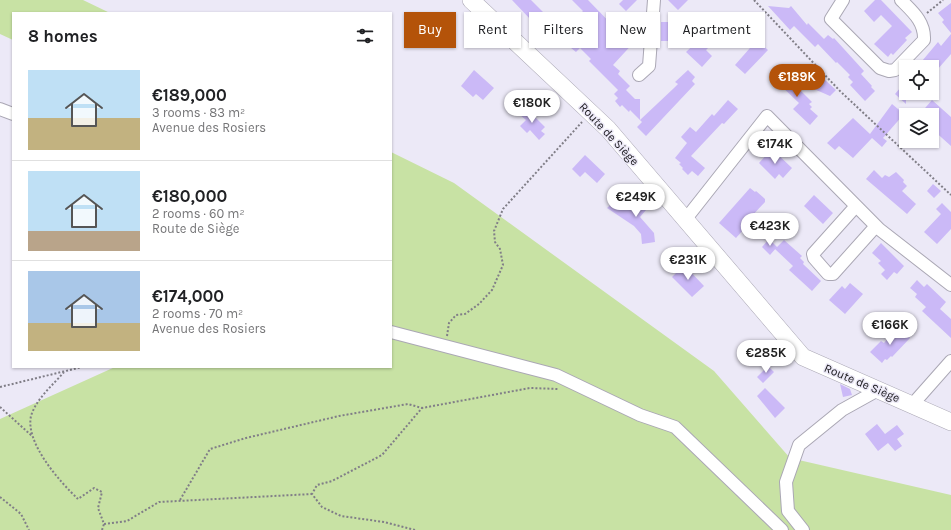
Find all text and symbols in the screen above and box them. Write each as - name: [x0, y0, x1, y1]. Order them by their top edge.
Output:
- chip: Buy: [404, 12, 456, 48]
- chip: Rent: [464, 12, 521, 48]
- chip: Filters: [529, 12, 598, 48]
- chip: New: [606, 12, 660, 48]
- chip: Apartment: [668, 12, 765, 48]
- icon: filters: [354, 25, 376, 47]
- text: 8 homes: [28, 26, 98, 46]
- map controls: [899, 60, 939, 148]
- button: locate: [899, 60, 939, 100]
- pin: €189K: [769, 64, 825, 98]
- text: €189K: [778, 69, 816, 84]
- text: €189,000: [152, 85, 227, 105]
- icon: home: [60, 86, 108, 134]
- pin: €180K: [504, 90, 560, 124]
- text: €180K: [513, 95, 551, 110]
- street label: Route de Siège: [576, 100, 642, 168]
- text: 3 rooms · 83 m²: [152, 105, 245, 120]
- button: layers: [899, 108, 939, 148]
- text: Avenue des Rosiers: [152, 120, 266, 135]
- pin: €174K: [747, 131, 803, 165]
- text: €174K: [757, 136, 793, 151]
- pin: €249K: [608, 184, 664, 218]
- text: €180,000: [152, 186, 227, 206]
- icon: home: [60, 187, 108, 235]
- text: €249K: [616, 189, 656, 204]
- text: 2 rooms · 60 m²: [152, 206, 245, 221]
- pin: €423K: [742, 213, 798, 247]
- text: €423K: [750, 218, 790, 233]
- text: Route de Siège: [152, 221, 239, 236]
- pin: €231K: [660, 247, 716, 281]
- text: €231K: [669, 252, 707, 267]
- text: €174,000: [152, 286, 224, 306]
- icon: home: [60, 287, 108, 335]
- text: 2 rooms · 70 m²: [152, 306, 243, 321]
- pin: €166K: [862, 312, 918, 346]
- text: €166K: [871, 317, 909, 332]
- text: Avenue des Rosiers: [152, 321, 266, 336]
- pin: €285K: [738, 340, 794, 374]
- text: €285K: [746, 345, 786, 360]
- street label: Route de Siège: [822, 361, 902, 405]

